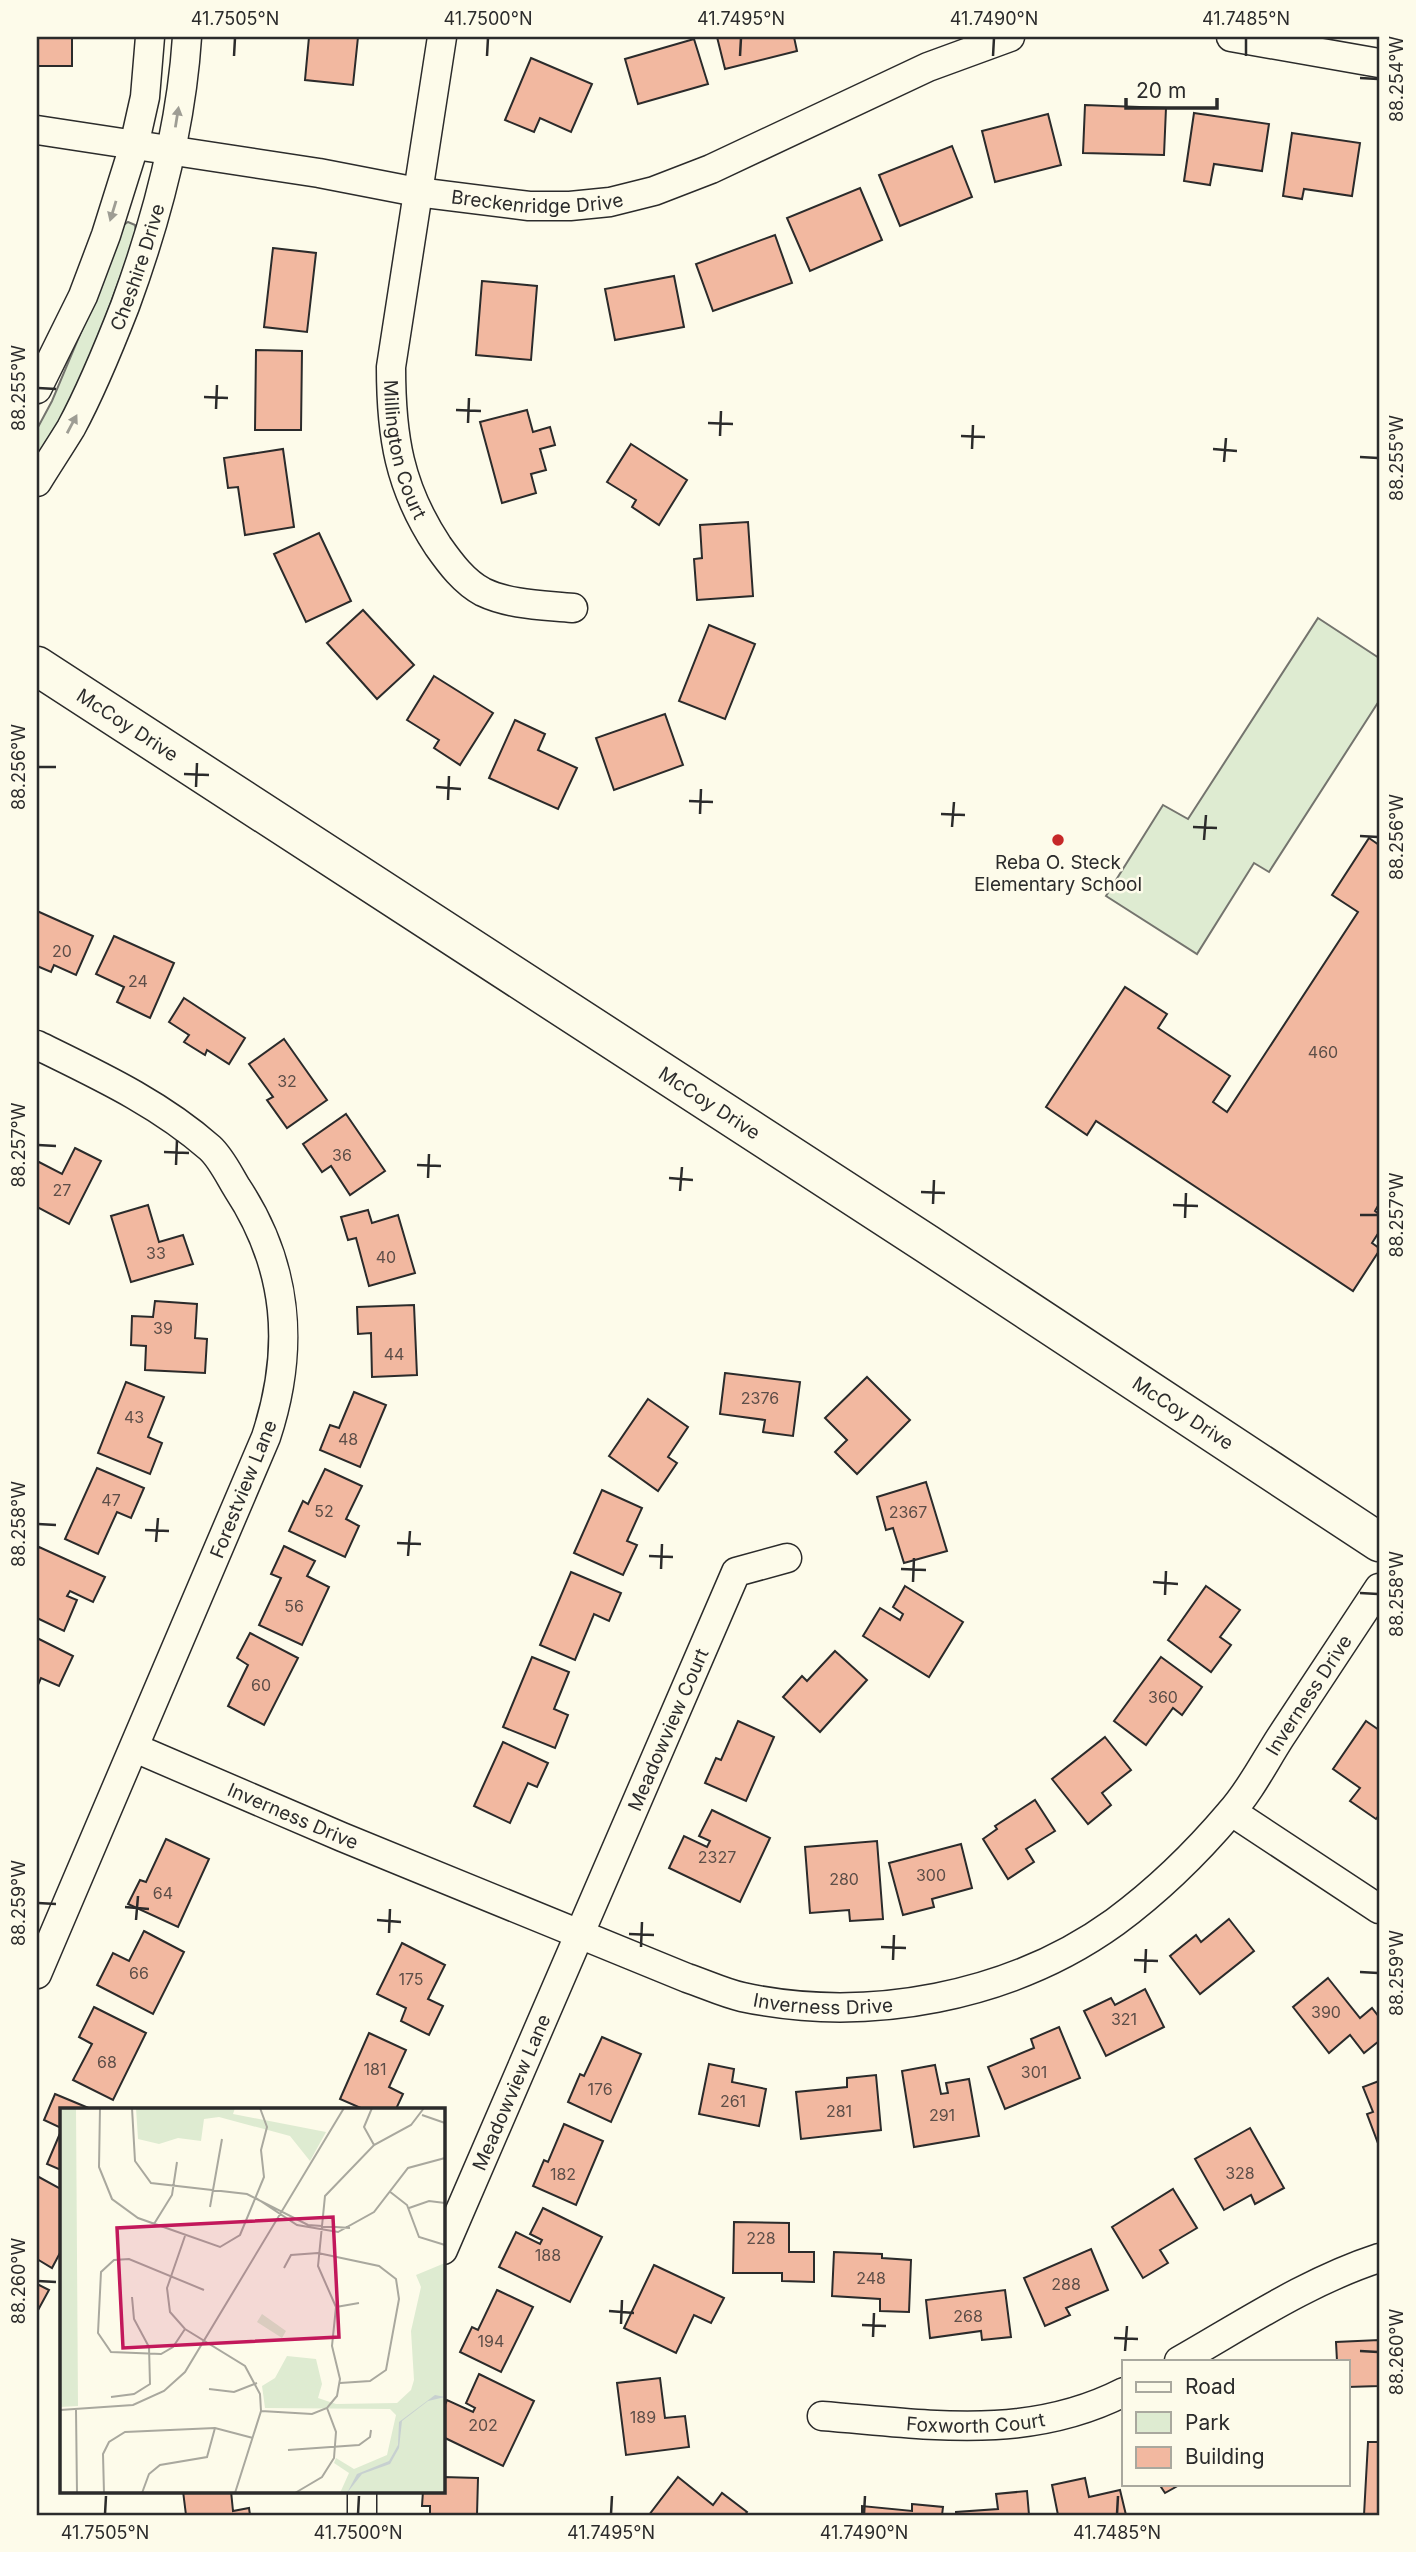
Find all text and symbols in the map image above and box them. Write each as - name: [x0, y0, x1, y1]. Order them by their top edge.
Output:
- text: 41.7505°N: [191, 8, 279, 29]
- text: 41.7500°N: [444, 8, 532, 29]
- text: 41.7495°N: [697, 8, 785, 29]
- text: 41.7490°N: [950, 8, 1038, 29]
- text: 41.7485°N: [1202, 8, 1290, 29]
- text: 88.254°W: [1386, 36, 1407, 122]
- scale bar: [1126, 66, 1216, 110]
- text: 20 m: [1136, 78, 1186, 103]
- one-way arrow: [172, 106, 183, 128]
- street label: Breckenridge Drive: [450, 185, 626, 218]
- street label: Cheshire Drive: [105, 201, 169, 334]
- one-way arrow: [108, 201, 118, 222]
- text: 88.255°W: [8, 345, 29, 431]
- street label: Millington Court: [379, 379, 431, 523]
- one-way arrow: [67, 414, 78, 434]
- text: 88.255°W: [1386, 415, 1407, 501]
- street label: McCoy Drive: [72, 684, 182, 767]
- text: 88.256°W: [8, 724, 29, 810]
- text: 88.256°W: [1386, 794, 1407, 880]
- marker: Reba O. Steck Elementary School: [1050, 832, 1066, 848]
- place label: Reba O. Steck Elementary School: [974, 851, 1142, 896]
- house number: 20: [52, 941, 72, 961]
- house number: 24: [128, 971, 148, 991]
- house number: 460: [1308, 1042, 1338, 1062]
- street label: McCoy Drive: [654, 1062, 764, 1145]
- house number: 32: [277, 1071, 297, 1091]
- text: 88.257°W: [8, 1102, 29, 1188]
- house number: 36: [332, 1145, 352, 1165]
- text: 88.257°W: [1386, 1172, 1407, 1258]
- house number: 27: [53, 1180, 71, 1200]
- house number: 33: [146, 1243, 166, 1263]
- house number: 40: [376, 1247, 396, 1267]
- house number: 39: [153, 1318, 173, 1338]
- house number: 44: [384, 1344, 404, 1364]
- street label: McCoy Drive: [1128, 1372, 1238, 1455]
- house number: 2376: [741, 1388, 779, 1408]
- house number: 43: [124, 1407, 144, 1427]
- street label: Forestview Lane: [205, 1417, 282, 1562]
- house number: 48: [338, 1429, 358, 1449]
- text: 88.258°W: [8, 1481, 29, 1567]
- house number: 47: [101, 1490, 121, 1510]
- house number: 52: [314, 1501, 334, 1521]
- house number: 2367: [889, 1502, 927, 1522]
- text: 88.258°W: [1386, 1551, 1407, 1637]
- house number: 56: [284, 1596, 304, 1616]
- street label: Inverness Drive: [1261, 1631, 1357, 1760]
- street label: Meadowview Court: [623, 1645, 714, 1814]
- house number: 60: [251, 1675, 271, 1695]
- house number: 360: [1148, 1687, 1178, 1707]
- street label: Inverness Drive: [224, 1778, 362, 1854]
- house number: 2327: [698, 1847, 736, 1867]
- text: 88.259°W: [8, 1860, 29, 1946]
- house number: 300: [916, 1865, 946, 1885]
- house number: 280: [829, 1869, 859, 1889]
- house number: 64: [153, 1883, 173, 1903]
- text: 88.259°W: [1386, 1930, 1407, 2016]
- house number: 66: [129, 1963, 149, 1983]
- house number: 175: [398, 1969, 424, 1989]
- street label: Inverness Drive: [751, 1989, 894, 2019]
- house number: 390: [1311, 2002, 1341, 2022]
- house number: 321: [1111, 2009, 1137, 2029]
- street label: Meadowview Lane: [468, 2011, 556, 2174]
- house number: 68: [97, 2052, 117, 2072]
- house number: 181: [364, 2059, 386, 2079]
- house number: 301: [1021, 2062, 1047, 2082]
- house number: 176: [587, 2079, 613, 2099]
- house number: 261: [720, 2091, 746, 2111]
- house number: 281: [826, 2101, 852, 2121]
- house number: 291: [929, 2105, 955, 2125]
- inset map: [60, 2108, 444, 2492]
- house number: 328: [1225, 2163, 1255, 2183]
- house number: 182: [550, 2164, 576, 2184]
- house number: 228: [746, 2228, 776, 2248]
- text: 88.260°W: [8, 2237, 29, 2324]
- house number: 188: [535, 2245, 561, 2265]
- house number: 248: [856, 2268, 886, 2288]
- house number: 288: [1051, 2274, 1081, 2294]
- house number: 268: [953, 2306, 983, 2326]
- text: 88.260°W: [1386, 2308, 1407, 2395]
- house number: 194: [478, 2331, 504, 2351]
- legend: [1122, 2360, 1350, 2486]
- text: Road: [1185, 2374, 1236, 2399]
- house number: 189: [630, 2407, 656, 2427]
- street label: Foxworth Court: [905, 2408, 1047, 2438]
- text: Park: [1185, 2410, 1230, 2435]
- house number: 202: [468, 2415, 498, 2435]
- text: Building: [1185, 2444, 1265, 2469]
- text: 41.7505°N: [61, 2522, 149, 2543]
- text: 41.7500°N: [314, 2522, 402, 2543]
- text: 41.7495°N: [567, 2522, 655, 2543]
- text: 41.7490°N: [820, 2522, 908, 2543]
- text: 41.7485°N: [1073, 2522, 1161, 2543]

